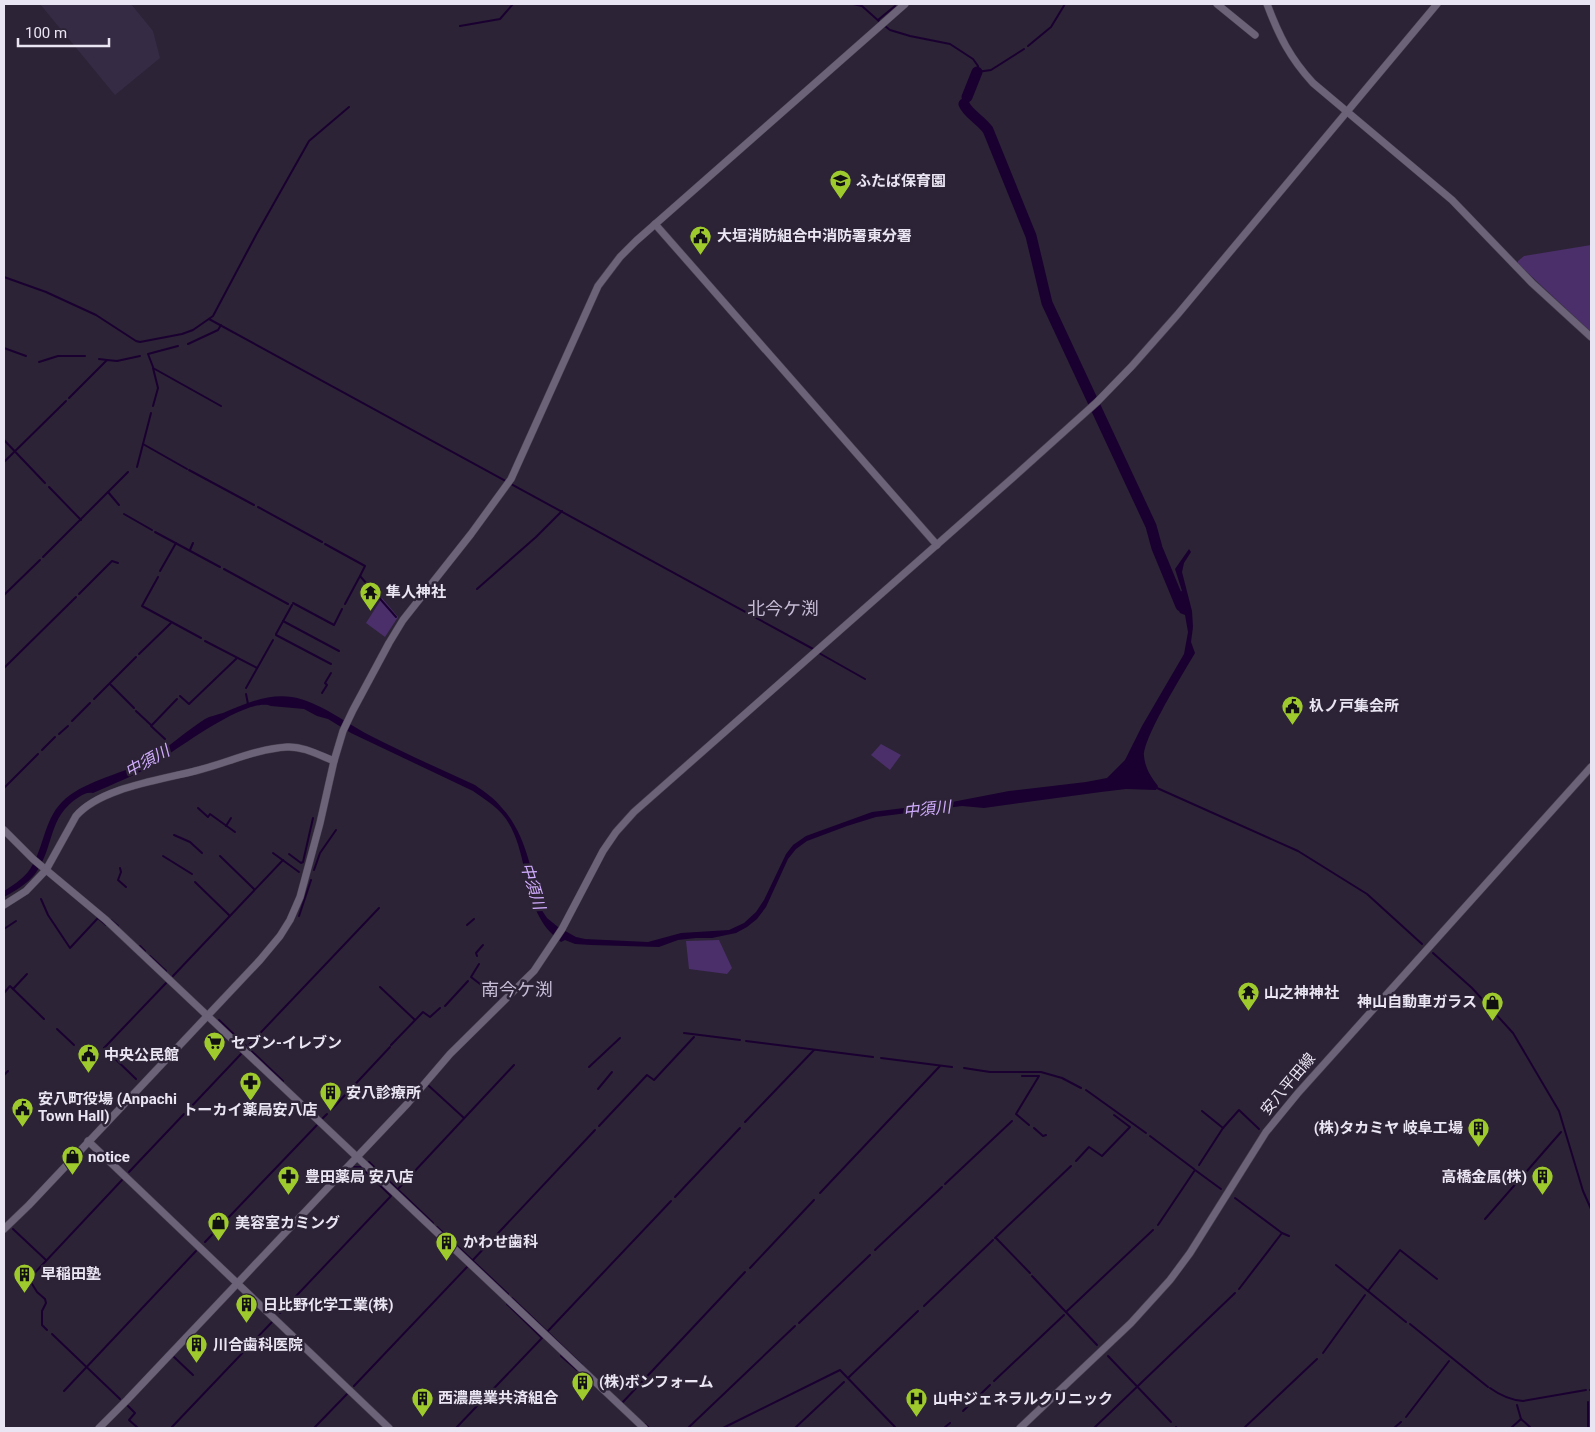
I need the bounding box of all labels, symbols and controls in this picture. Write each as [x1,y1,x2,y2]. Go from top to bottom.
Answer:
scale bar [18,15,109,47]
text: 100 m [25,24,67,42]
school or university icon: ふたば保育園 [828,169,852,200]
place label: ふたば保育園 [856,172,946,190]
public building icon: 大垣消防組合中消防署東分署 [689,224,713,255]
place label: 大垣消防組合中消防署東分署 [717,227,912,245]
temple icon: 隼人神社 [358,580,382,611]
place label: 隼人神社 [386,583,446,601]
district label: 北今ケ渕 [747,598,819,619]
public building icon: 杁ノ戸集会所 [1281,694,1305,725]
place label: 杁ノ戸集会所 [1309,697,1399,715]
water label: 中須川 [121,740,174,781]
water label: 中須川 [902,797,954,821]
water label: 中須川 [517,860,550,914]
district label: 南今ケ渕 [481,979,553,1000]
temple icon: 山之神神社 [1236,981,1260,1012]
place label: 山之神神社 [1264,984,1339,1002]
shop icon: 神山自動車ガラス [1481,990,1505,1021]
place label: 神山自動車ガラス [1356,993,1477,1011]
supermarket icon: セブン-イレブン [203,1031,227,1062]
place label: セブン-イレブン [231,1034,342,1052]
public building icon: 中央公民館 [76,1043,100,1074]
place label: 中央公民館 [104,1046,179,1064]
street label: 安八平田線 [1257,1049,1319,1119]
pharmacy icon: トーカイ薬局安八店 [238,1070,262,1101]
building icon: 安八診療所 [318,1081,342,1112]
place label: 安八診療所 [346,1084,421,1102]
place label: 安八町役場 (Anpachi Town Hall) [38,1090,177,1125]
public building icon: 安八町役場 (Anpachi Town Hall) [10,1096,34,1127]
place label: トーカイ薬局安八店 [182,1101,318,1119]
building icon: (株)タカミヤ 岐阜工場 [1467,1116,1491,1147]
place label: (株)タカミヤ 岐阜工場 [1314,1119,1463,1137]
shop icon: notice [60,1145,84,1176]
place label: notice [88,1148,130,1166]
pharmacy icon: 豊田薬局 安八店 [277,1165,301,1196]
building icon: 高橋金属(株) [1531,1165,1555,1196]
place label: 豊田薬局 安八店 [305,1168,414,1186]
place label: 高橋金属(株) [1441,1168,1527,1186]
shop icon: 美容室カミング [207,1211,231,1242]
place label: 美容室カミング [235,1214,340,1232]
building icon: かわせ歯科 [435,1230,459,1261]
place label: かわせ歯科 [463,1233,538,1251]
building icon: 早稲田塾 [13,1262,37,1293]
place label: 早稲田塾 [41,1265,101,1283]
building icon: 日比野化学工業(株) [235,1293,259,1324]
place label: 日比野化学工業(株) [263,1296,394,1314]
building icon: 川合歯科医院 [185,1333,209,1364]
place label: 川合歯科医院 [213,1336,303,1354]
building icon: (株)ボンフォーム [571,1370,595,1401]
place label: (株)ボンフォーム [599,1373,714,1391]
building icon: 西濃農業共済組合 [410,1386,434,1417]
hospital icon: 山中ジェネラルクリニック [905,1387,929,1418]
place label: 西濃農業共済組合 [438,1389,559,1407]
place label: 山中ジェネラルクリニック [933,1390,1113,1408]

